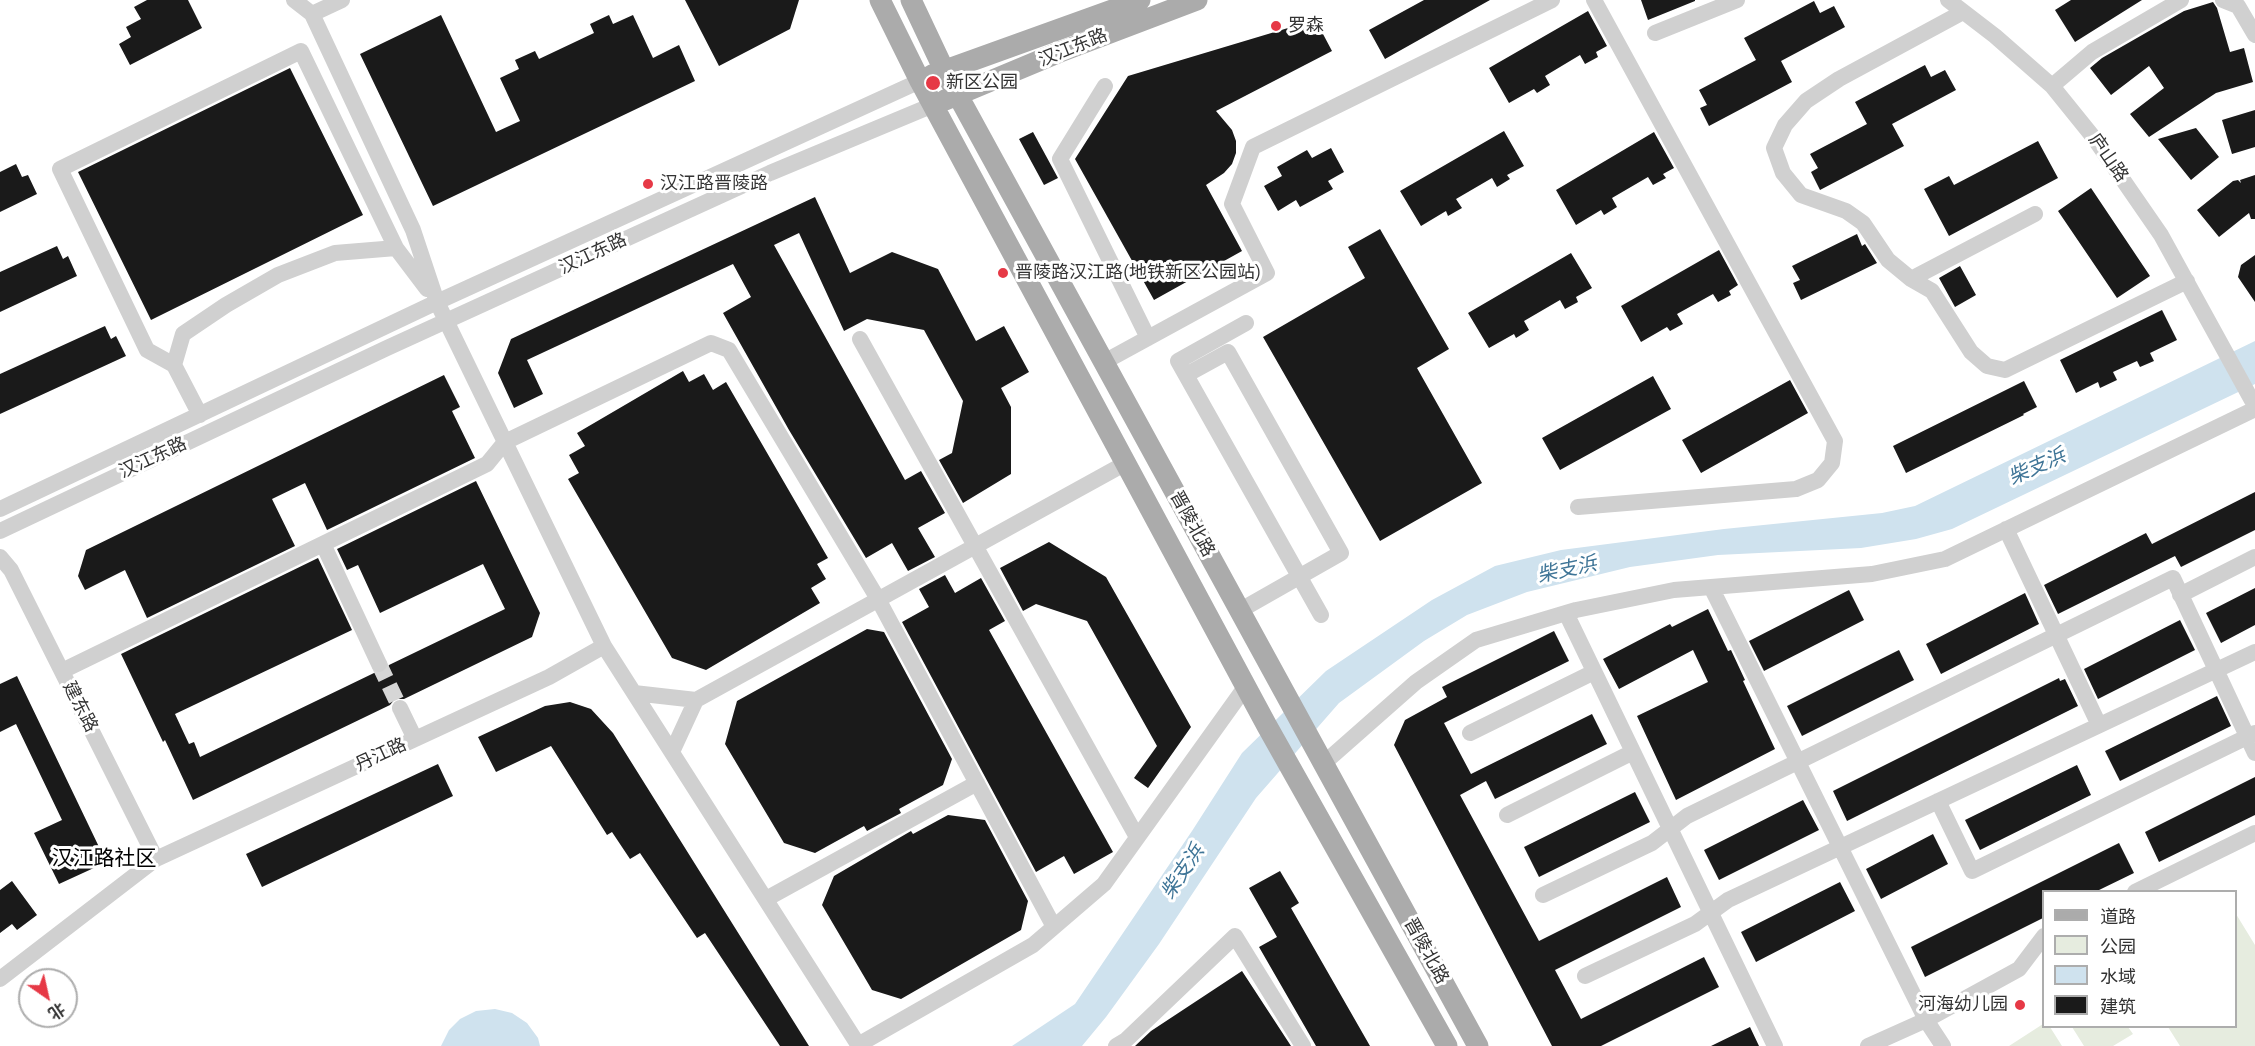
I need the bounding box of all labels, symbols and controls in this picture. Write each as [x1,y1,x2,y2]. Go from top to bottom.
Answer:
place label: 罗森 [1288,15,1324,37]
marker: 罗森 [1269,19,1283,33]
street label: 汉江东路 [1036,25,1110,71]
place label: 新区公园 [946,72,1018,94]
marker: 新区公园 [924,74,942,92]
street label: 庐山路 [2084,130,2132,186]
place label: 汉江路晋陵路 [660,173,768,195]
marker: 汉江路晋陵路 [641,177,655,191]
street label: 汉江东路 [556,229,630,279]
place label: 晋陵路汉江路(地铁新区公园站) [1015,262,1261,284]
marker: 晋陵路汉江路(地铁新区公园站) [996,266,1010,280]
street label: 汉江东路 [116,433,190,483]
water label: 柴支浜 [2005,444,2069,490]
street label: 晋陵北路 [1165,487,1219,561]
water label: 柴支浜 [1535,552,1599,588]
street label: 建东路 [58,678,102,736]
street label: 丹江路 [352,734,410,776]
water label: 柴支浜 [1156,840,1210,904]
district label: 汉江路社区 [52,846,156,872]
legend [2042,890,2237,1028]
text: 道路 [2100,905,2136,928]
street label: 晋陵北路 [1399,914,1453,988]
text: 公园 [2100,935,2136,958]
text: 水域 [2100,965,2136,988]
north arrow [18,968,78,1028]
place label: 河海幼儿园 [1918,994,2008,1016]
text: 建筑 [2100,995,2136,1018]
text: 北 [45,998,69,1024]
marker: 河海幼儿园 [2013,998,2027,1012]

